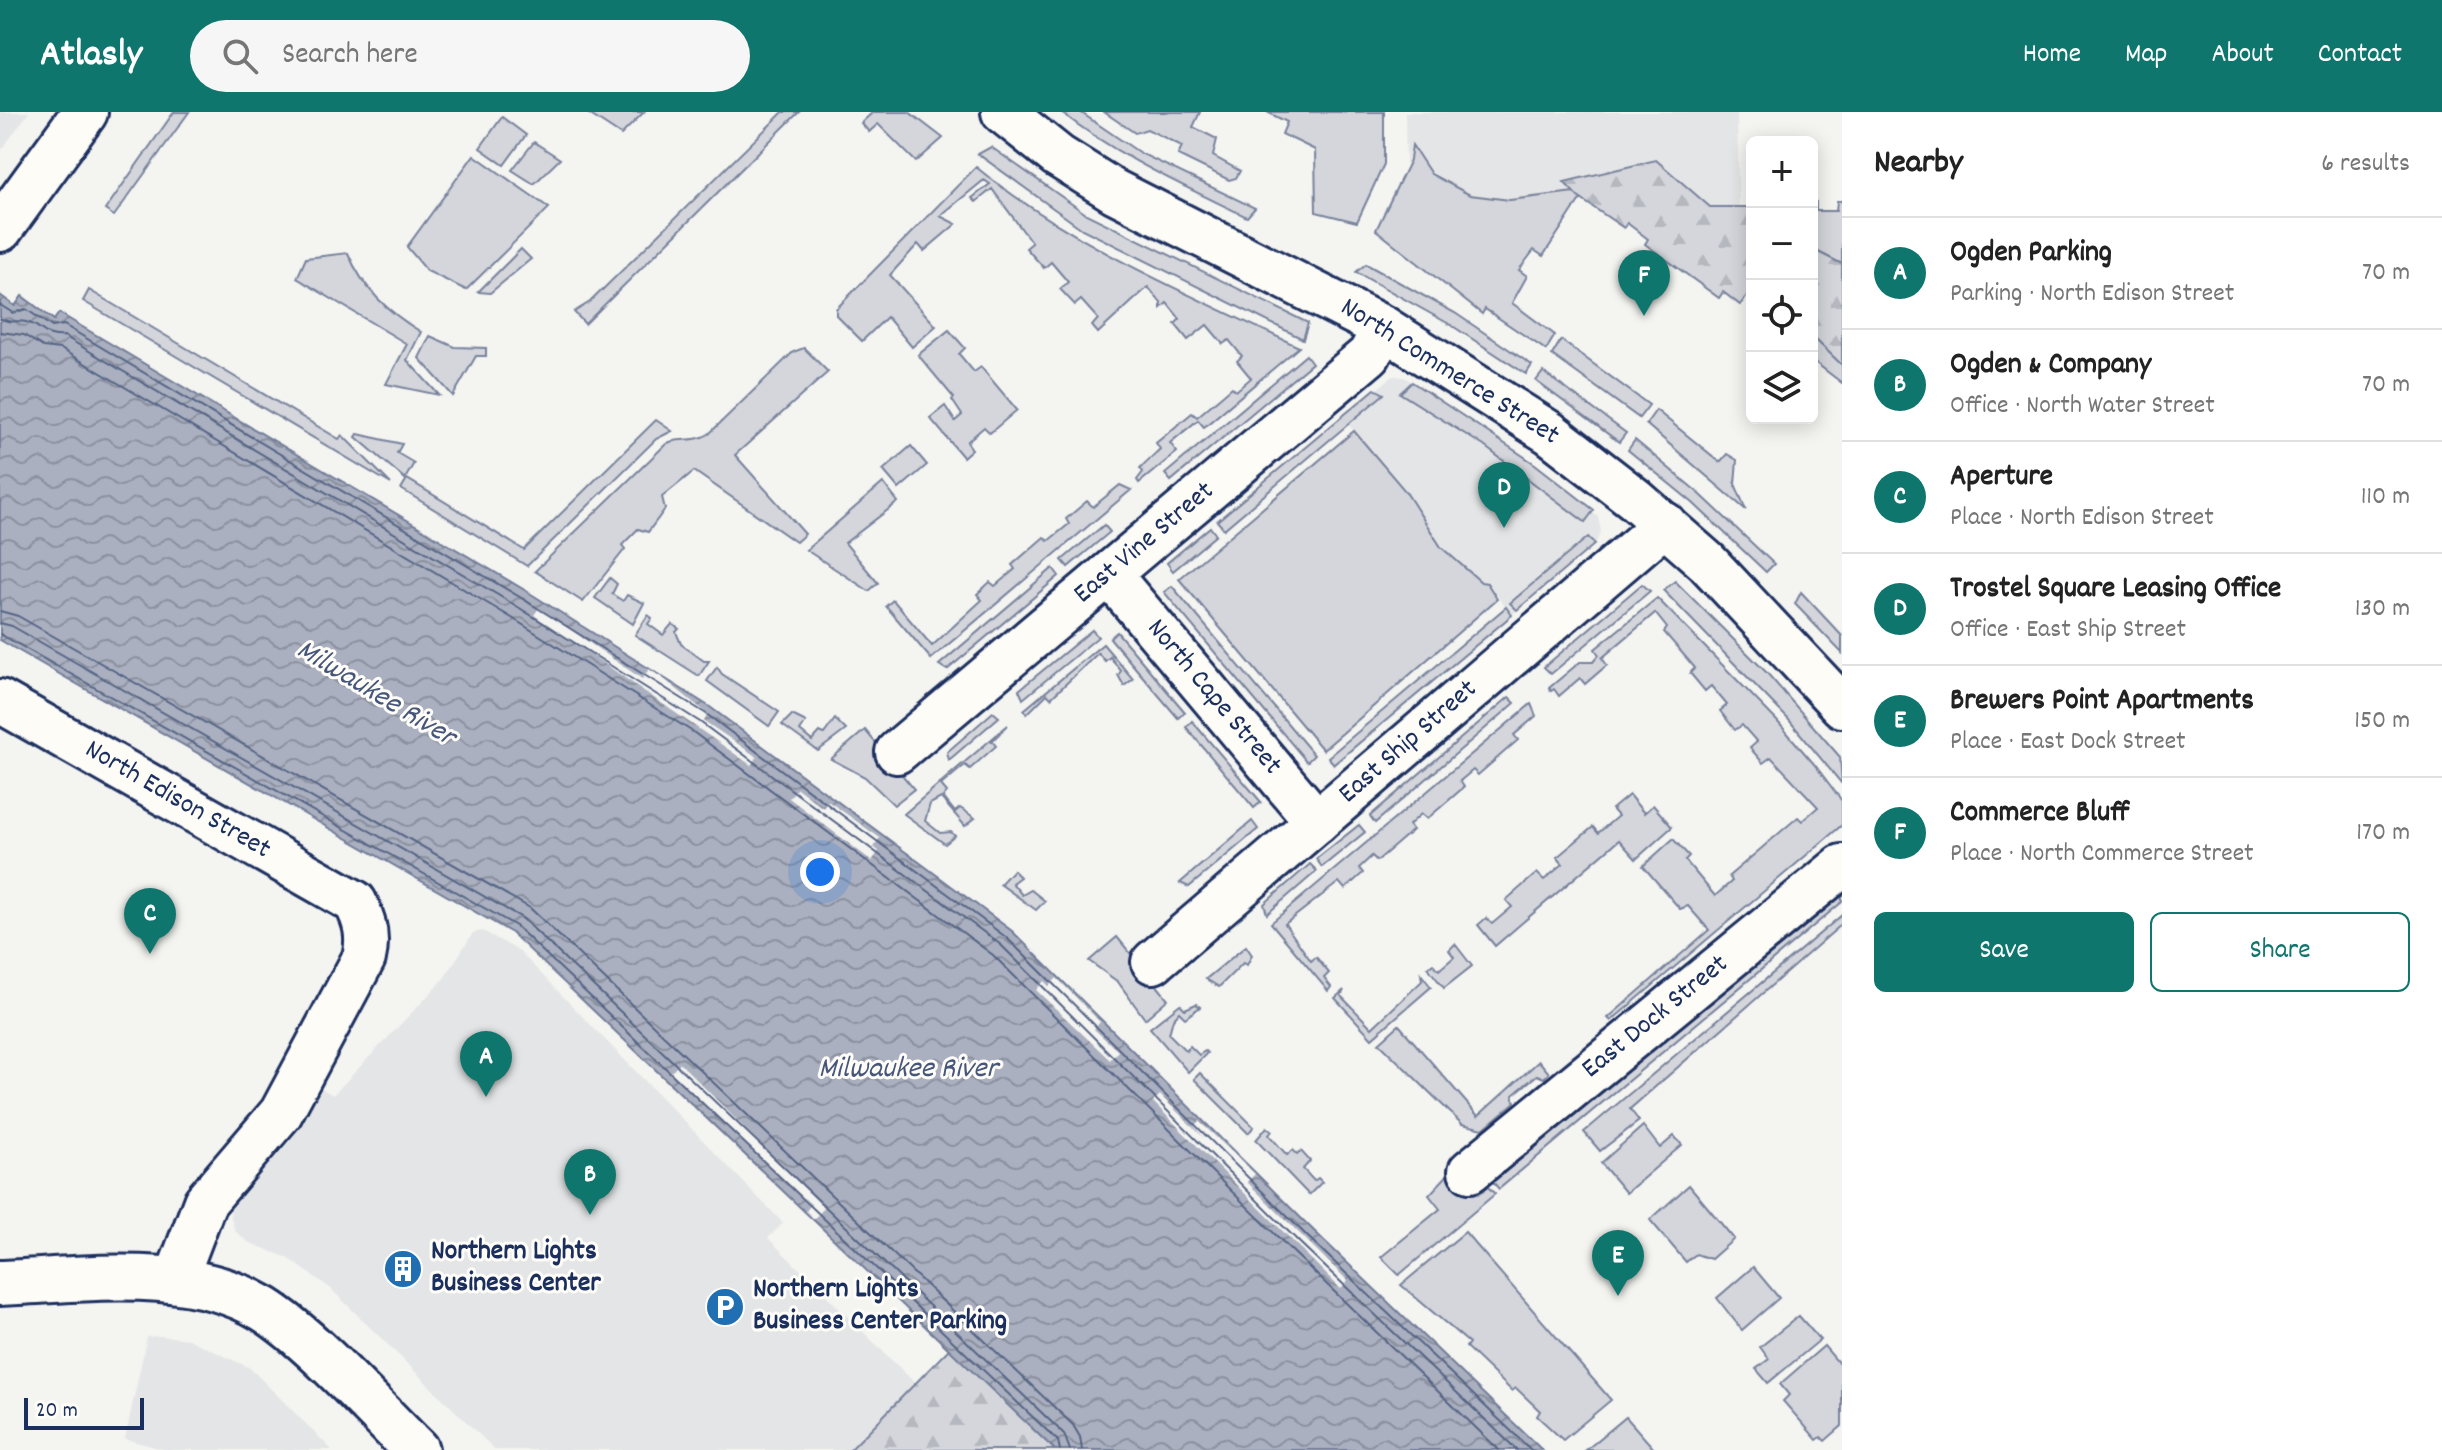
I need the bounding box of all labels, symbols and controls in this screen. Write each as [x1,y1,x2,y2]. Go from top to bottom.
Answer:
search box [190,20,750,92]
text: Atlasly [40,29,142,84]
icon: search [218,34,262,78]
text: Search here [282,35,418,78]
text: Home [2023,36,2081,76]
text: Map [2125,36,2167,76]
text: About [2211,36,2274,76]
text: Contact [2318,36,2402,76]
map controls [1746,136,1818,424]
button: + [1746,136,1818,208]
text: Nearby [1874,140,1963,189]
text: 6 results [2321,146,2410,183]
button: − [1746,208,1818,280]
text: Ogden Parking [1950,233,2112,276]
pin: F [1618,250,1670,316]
text: A [1893,255,1907,292]
text: 70 m [2362,255,2410,292]
text: Parking · North Edison Street [1950,276,2234,313]
button: locate [1746,280,1818,352]
street label: North Commerce Street [1332,289,1566,457]
text: Ogden & Company [1950,345,2151,388]
button: layers [1746,352,1818,424]
text: B [1894,367,1906,404]
text: 70 m [2362,367,2410,404]
text: Office · North Water Street [1950,388,2215,425]
text: Aperture [1950,457,2053,500]
pin: D [1478,462,1530,528]
street label: East Vine Street [1066,473,1224,615]
text: C [1894,479,1906,516]
text: 110 m [2361,479,2410,516]
text: Place · North Edison Street [1950,500,2214,537]
text: Trostel Square Leasing Office [1950,569,2281,612]
text: D [1893,591,1907,628]
text: 130 m [2355,591,2410,628]
street label: North Cape Street [1136,611,1290,785]
text: Office · East Ship Street [1950,612,2186,649]
water label: Milwaukee River [287,630,465,761]
street label: East Ship Street [1331,671,1487,815]
text: Brewers Point Apartments [1950,681,2254,724]
text: E [1894,703,1906,740]
text: 150 m [2354,703,2410,740]
text: Place · East Dock Street [1950,724,2186,761]
street label: North Edison Street [77,731,277,871]
text: Commerce Bluff [1950,793,2130,836]
text: F [1894,815,1906,852]
text: 170 m [2356,815,2410,852]
text: Place · North Commerce Street [1950,836,2254,873]
your location [800,852,840,892]
pin: C [124,888,176,954]
button: Save [1874,912,2134,992]
button: Share [2150,912,2410,992]
street label: East Dock Street [1574,946,1738,1090]
pin: A [460,1031,512,1097]
water label: Milwaukee River [818,1049,1000,1092]
pin: B [564,1149,616,1215]
pin: E [1592,1230,1644,1296]
place label: Northern Lights Business Center [431,1233,601,1305]
building icon: Northern Lights Business Center [382,1248,424,1290]
place label: Northern Lights Business Center Parking [753,1271,1007,1343]
parking icon: Northern Lights Business Center Parking [704,1286,746,1328]
scale bar [24,1394,144,1430]
text: 20 m [36,1396,78,1427]

